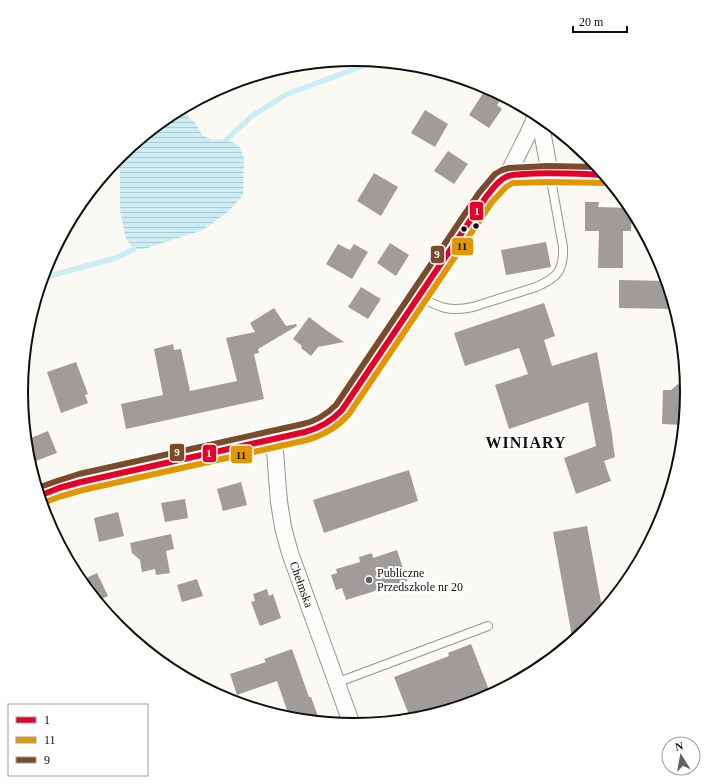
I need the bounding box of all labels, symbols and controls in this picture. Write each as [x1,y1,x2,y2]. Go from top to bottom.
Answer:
scale bar [573,8,627,34]
text: 20 m [579,15,604,29]
line badge: 1 [469,201,484,221]
text: 1 [474,205,480,217]
unlabelled marker [471,221,481,231]
unlabelled marker [459,224,469,234]
line badge: 11 [451,237,474,256]
text: 11 [457,240,467,252]
line badge: 9 [430,245,445,264]
text: 9 [434,248,440,260]
district label: WINIARY [485,434,567,451]
line badge: 9 [169,443,185,462]
line badge: 1 [202,444,217,463]
line badge: 11 [230,445,253,464]
text: 9 [174,446,180,458]
text: 1 [206,447,212,459]
text: 11 [236,449,246,461]
street label: Chełmska [287,560,316,610]
place label: Publiczne Przedszkole nr 20 [377,566,463,594]
marker: Publiczne Przedszkole nr 20 [364,575,374,585]
legend [8,704,148,776]
text: 1 [44,713,50,727]
text: 11 [44,733,56,747]
north arrow [661,736,701,776]
text: N [674,740,684,753]
text: 9 [44,753,50,767]

